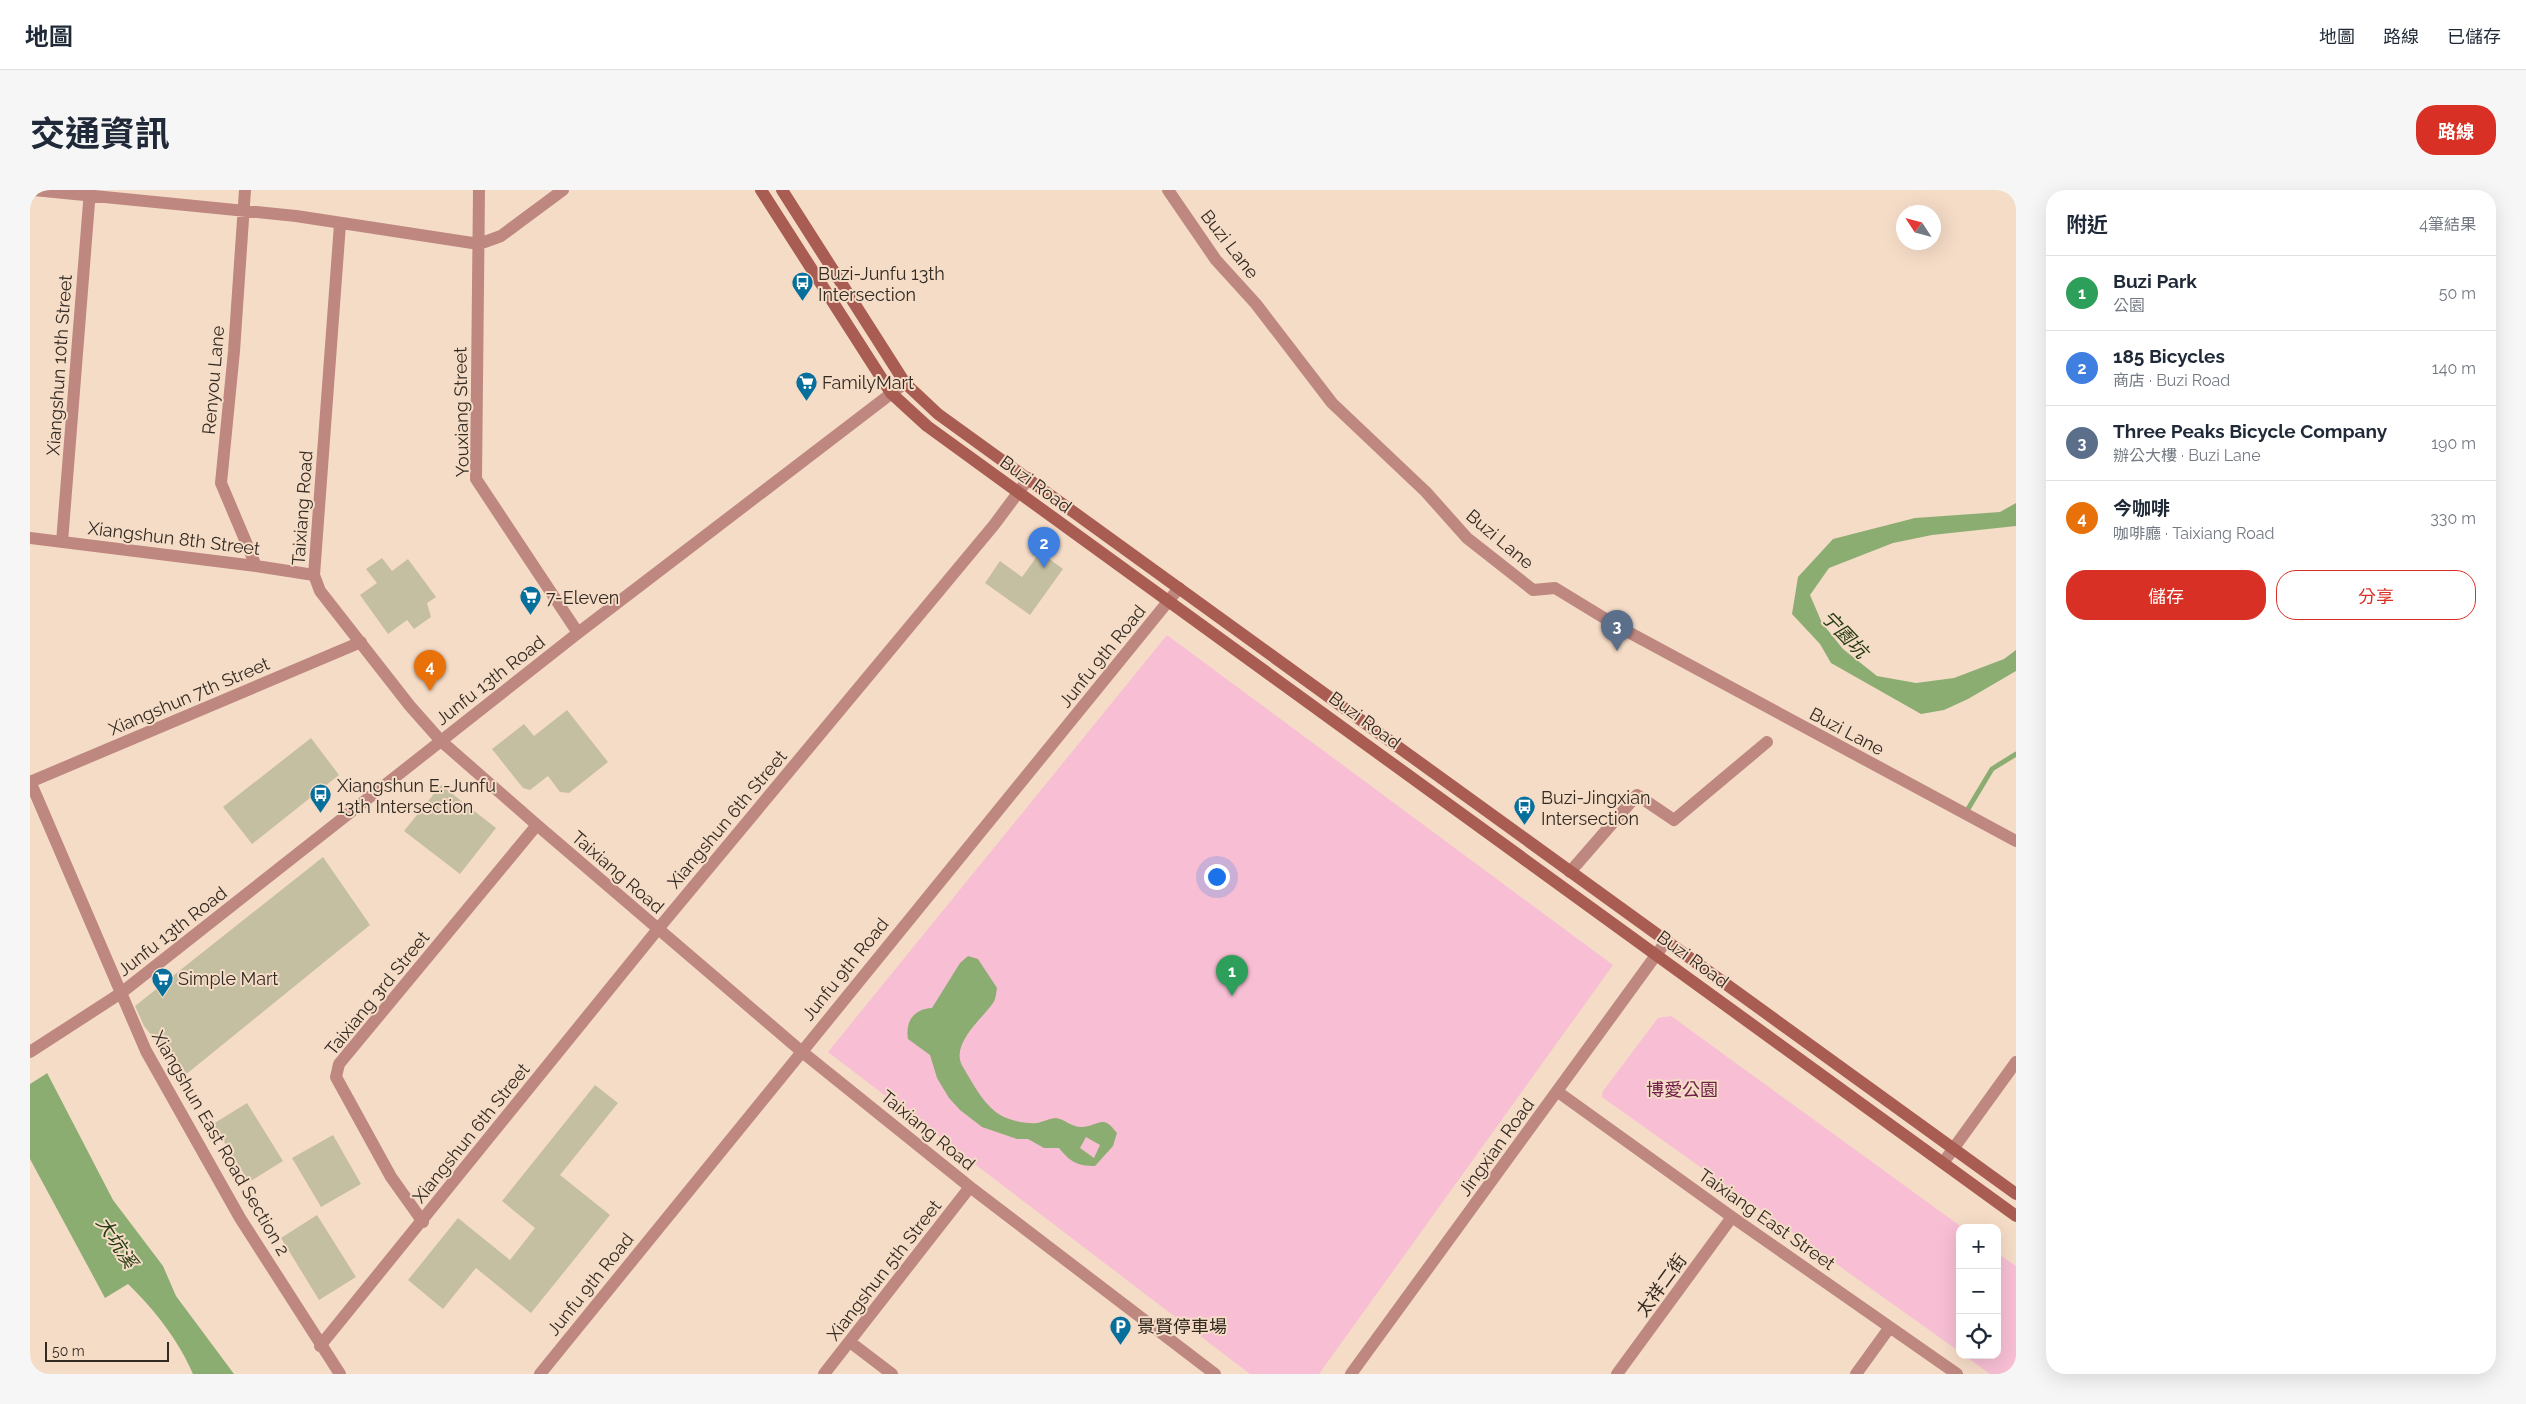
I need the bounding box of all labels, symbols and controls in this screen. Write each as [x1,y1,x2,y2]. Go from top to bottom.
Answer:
text: 地圖 [25,22,73,51]
text: 地圖 [2319,26,2355,47]
text: 路線 [2383,26,2419,47]
text: 已儲存 [2447,26,2501,47]
button: 路線 [2416,105,2496,155]
text: 交通資訊 [30,113,170,154]
street label: Buzi Lane [1197,205,1264,283]
north arrow [1896,205,1941,250]
text: 附近 [2066,212,2108,237]
text: 4筆結果 [2419,215,2476,234]
place label: Buzi-Junfu 13th Intersection [818,263,945,305]
text: Buzi Park [2113,270,2197,292]
bus stop icon: Buzi-Junfu 13th Intersection [790,271,814,302]
street label: Xiangshun 10th Street [42,274,76,456]
text: 1 [2078,284,2086,303]
text: 50 m [2439,284,2476,303]
text: 公園 [2113,296,2145,315]
street label: Renyou Lane [198,324,228,435]
text: 185 Bicycles [2113,345,2225,367]
street label: Youxiang Street [449,347,473,477]
text: 2 [2077,359,2087,378]
text: 140 m [2432,359,2476,378]
supermarket icon: FamilyMart [794,370,818,401]
text: 商店 · Buzi Road [2113,371,2230,390]
place label: FamilyMart [822,372,914,393]
text: Three Peaks Bicycle Company [2113,420,2387,442]
text: 3 [2078,434,2086,453]
text: 190 m [2431,434,2476,453]
text: 辦公大樓 · Buzi Lane [2113,446,2261,465]
street label: Taixiang Road [288,450,316,566]
street label: Buzi Road [996,451,1076,517]
text: 今咖啡 [2113,497,2170,519]
street label: Buzi Lane [1462,505,1538,573]
text: 4 [2077,509,2087,528]
text: 330 m [2430,509,2476,528]
street label: Xiangshun 8th Street [87,517,261,559]
text: 咖啡廳 · Taixiang Road [2113,524,2274,543]
pin: 2 [1028,527,1060,568]
button: 儲存 [2066,570,2266,620]
button: 分享 [2276,570,2476,620]
supermarket icon: 7-Eleven [518,585,542,616]
place label: 7-Eleven [546,587,619,608]
street label: Junfu 9th Road [1054,601,1150,711]
water label: 宁園坑 [1817,606,1875,664]
pin: 3 [1601,610,1633,651]
street label: Junfu 13th Road [431,631,549,729]
pin: 4 [414,650,446,691]
street label: Xiangshun 7th Street [106,653,272,739]
street label: Buzi Road [1325,687,1405,753]
street label: Buzi Lane [1806,703,1888,760]
street label: Xiangshun 6th Street [663,746,791,892]
place label: Xiangshun E.-Junfu 13th Intersection [337,775,496,817]
bus stop icon: Xiangshun E.-Junfu 13th Intersection [309,783,333,814]
place label: Buzi-Jingxian Intersection [1541,787,1651,829]
bus stop icon: Buzi-Jingxian Intersection [1513,795,1537,826]
street label: Taixiang Road [568,826,668,918]
your location [1204,864,1230,890]
street label: Junfu 13th Road [113,882,231,980]
street label: Junfu 9th Road [797,914,893,1024]
street label: Buzi Road [1653,926,1733,992]
street label: Taixiang 3rd Street [321,927,433,1059]
pin: 1 [1216,955,1248,996]
supermarket icon: Simple Mart [150,966,174,997]
place label: Simple Mart [178,968,278,989]
street label: Xiangshun East Road Section 2 [148,1027,294,1259]
street label: Xiangshun 6th Street [408,1059,534,1207]
park label: 博愛公園 [1646,1079,1718,1100]
street label: Taixiang Road [877,1086,979,1174]
street label: Jingxian Road [1454,1094,1538,1200]
street label: Taixiang East Street [1695,1164,1839,1274]
street label: Xiangshun 5th Street [823,1196,945,1344]
water label: 大坑溪 [92,1212,143,1274]
map controls [1956,1224,2001,1359]
button: + [1956,1224,2001,1269]
street label: Junfu 9th Road [542,1229,638,1339]
street label: 太祥二街 [1631,1250,1691,1320]
button: − [1956,1269,2001,1314]
parking icon: 景賢停車場 [1109,1314,1133,1345]
button: locate [1956,1314,2001,1359]
place label: 景賢停車場 [1137,1316,1227,1337]
scale bar [45,1339,169,1362]
text: 50 m [52,1343,85,1359]

